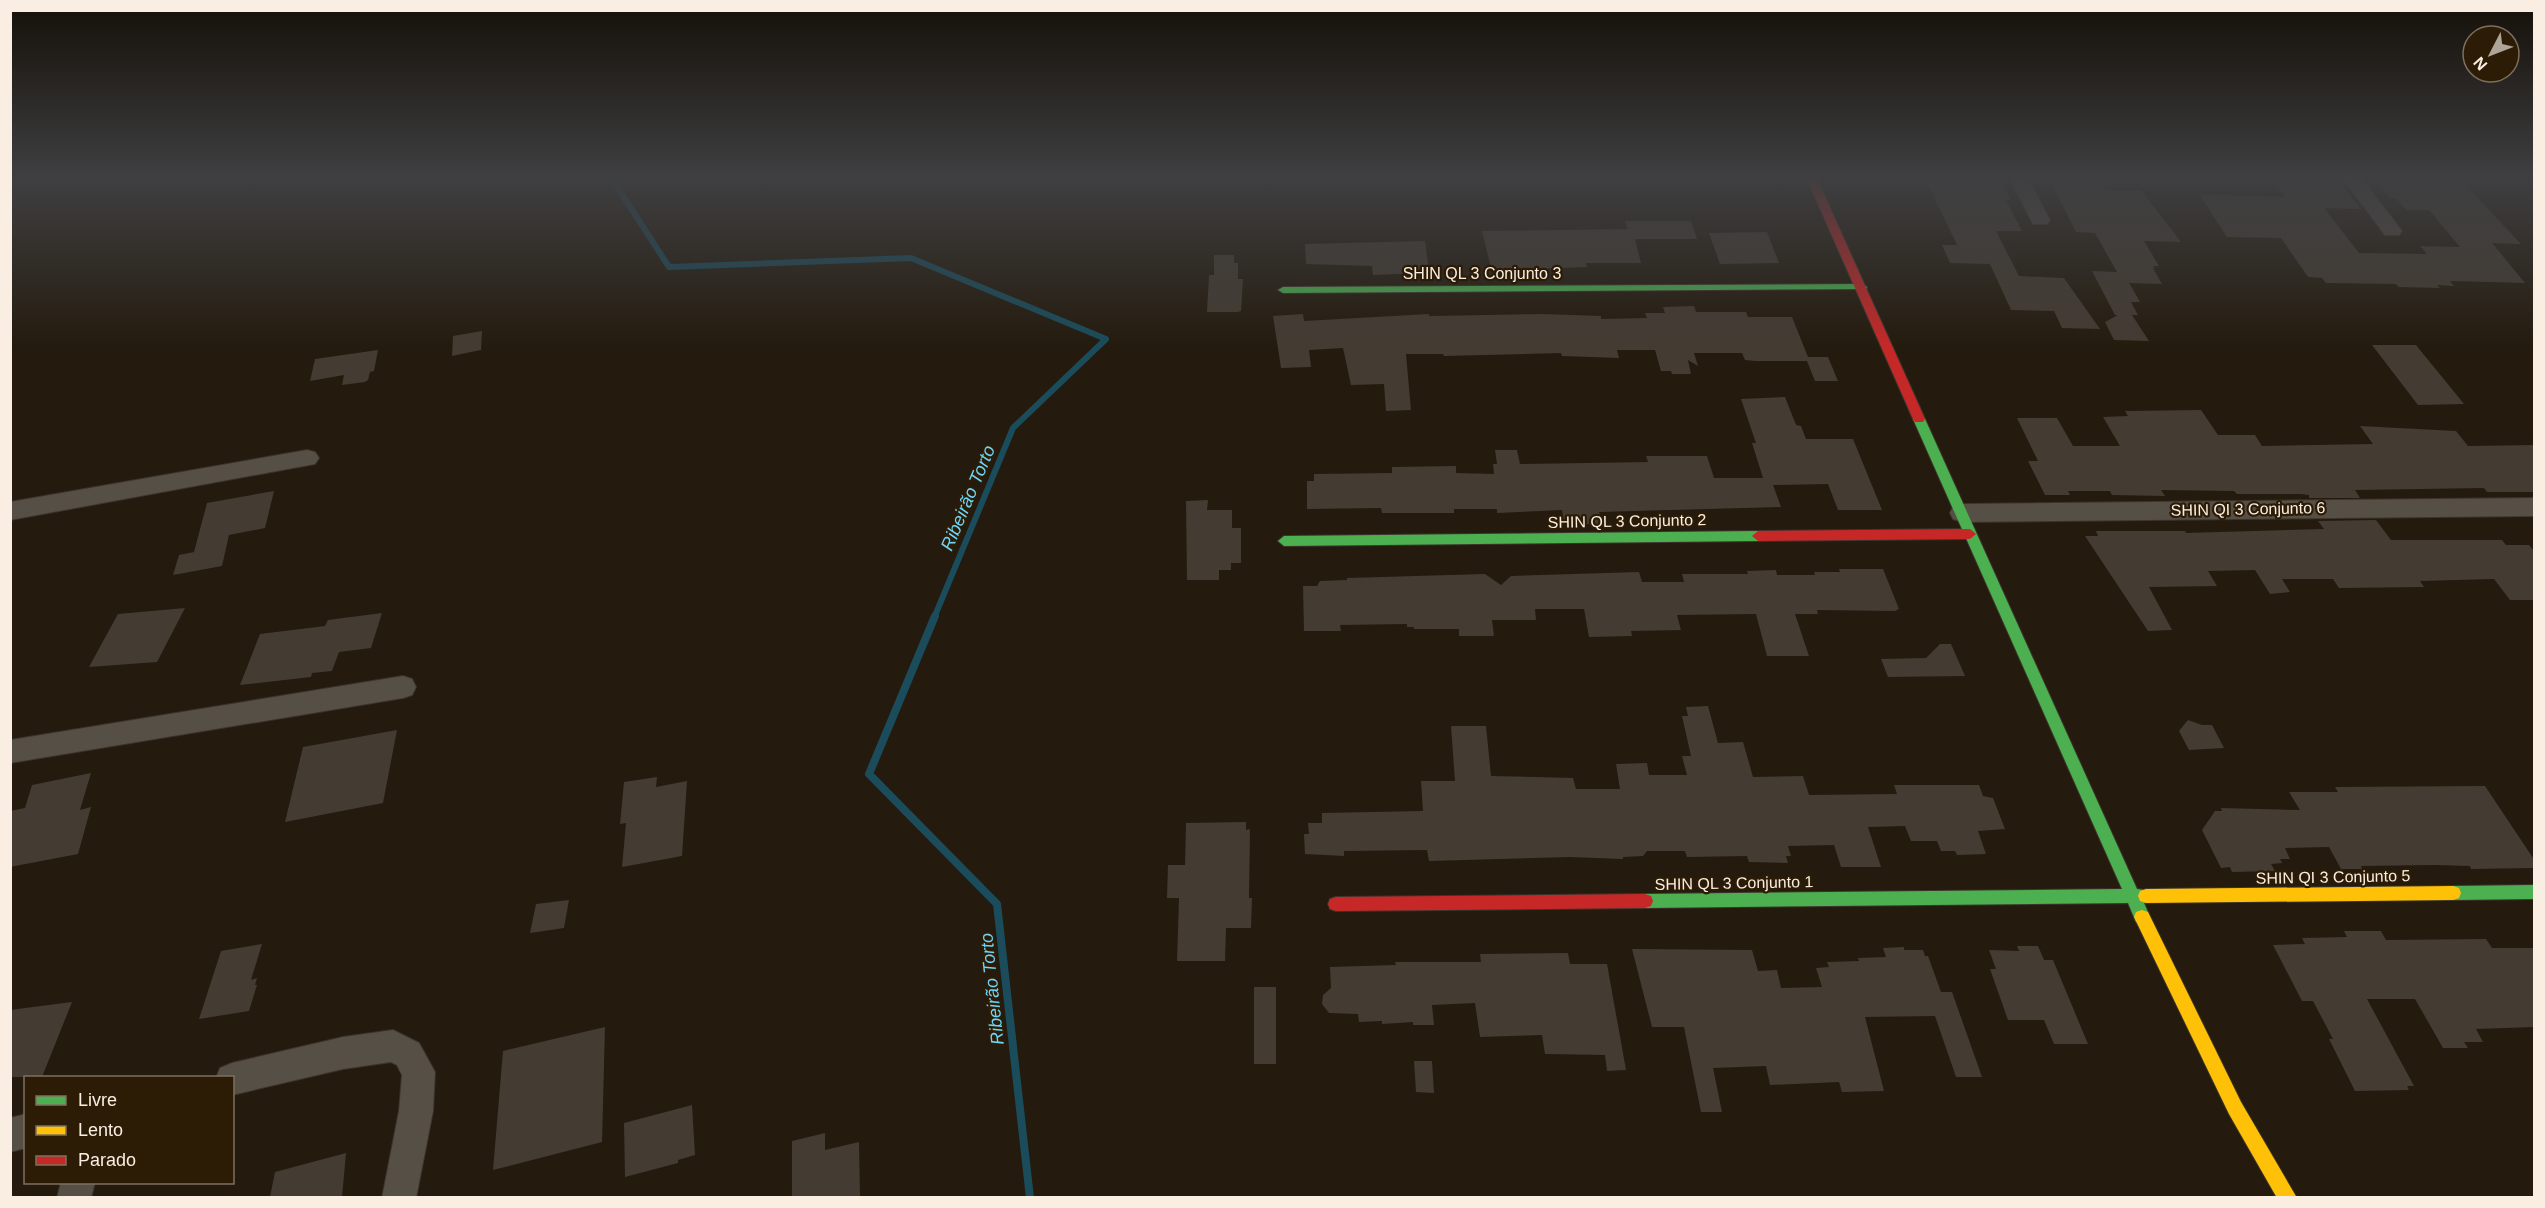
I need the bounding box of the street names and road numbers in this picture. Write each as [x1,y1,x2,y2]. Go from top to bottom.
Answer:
street label: SHIN QL 3 Conjunto 3 [1403,265,1561,282]
street label: SHIN QI 3 Conjunto 6 [2170,499,2326,519]
street label: SHIN QL 3 Conjunto 2 [1548,511,1707,531]
street label: SHIN QI 3 Conjunto 5 [2255,867,2411,887]
street label: SHIN QL 3 Conjunto 1 [1655,873,1814,893]

